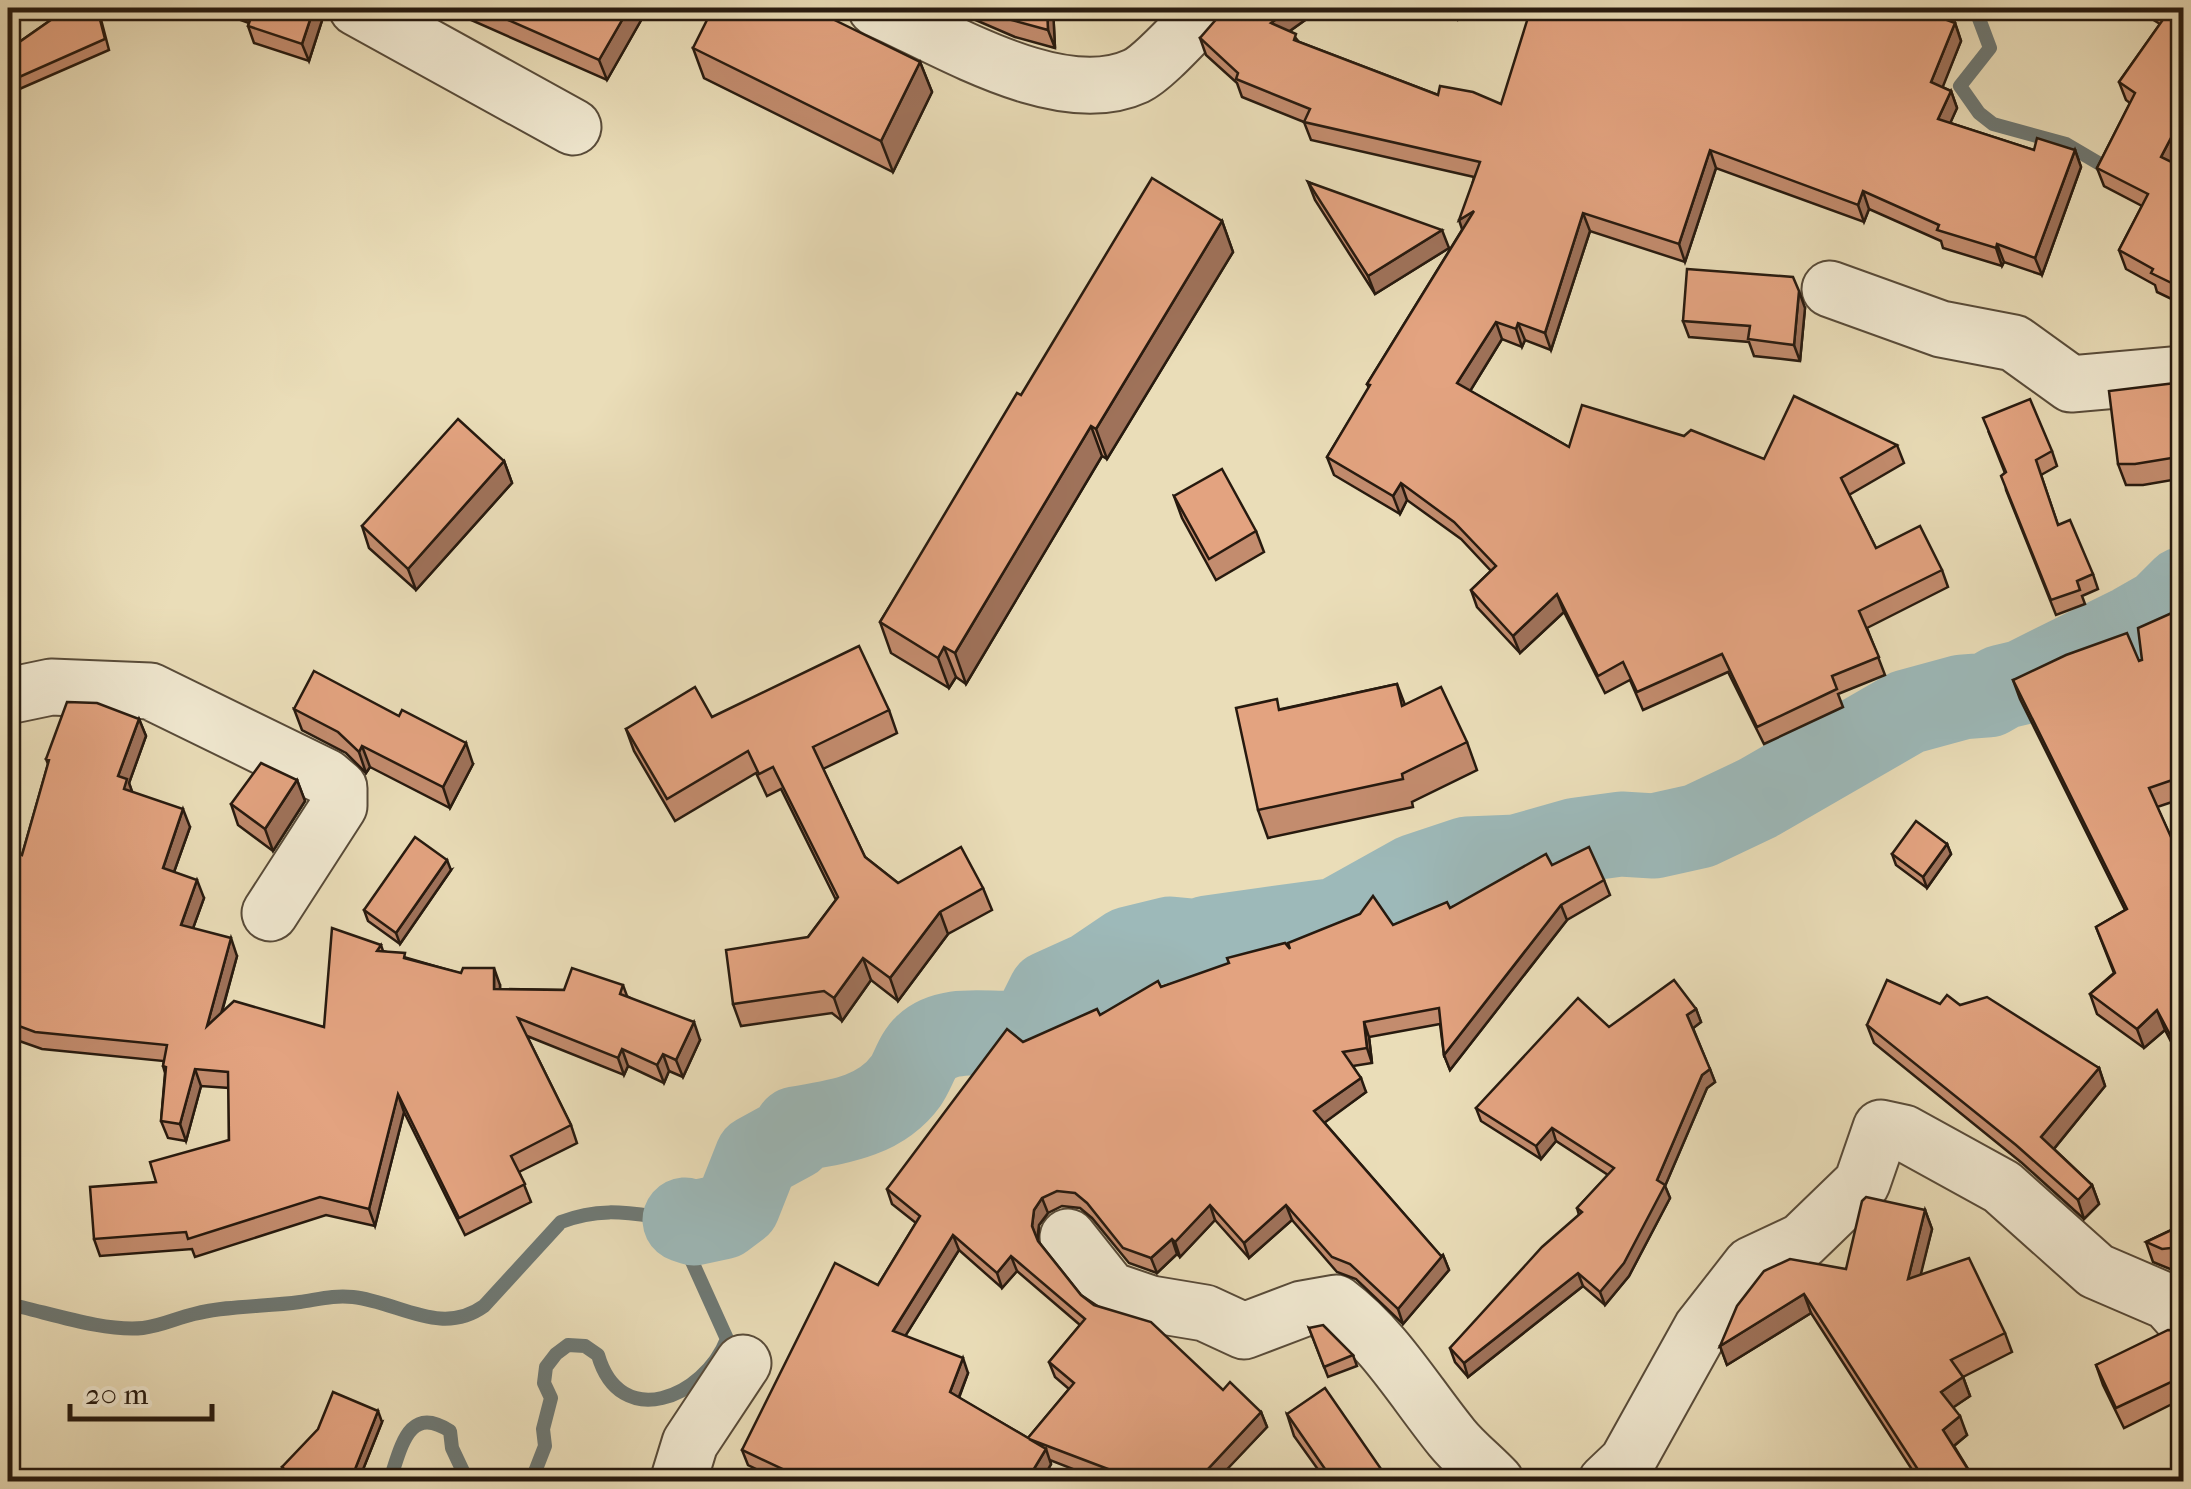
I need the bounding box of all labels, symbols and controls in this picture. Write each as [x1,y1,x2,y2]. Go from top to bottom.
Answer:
scale bar [70,1359,212,1421]
text: 20 m [85,1377,148,1412]

